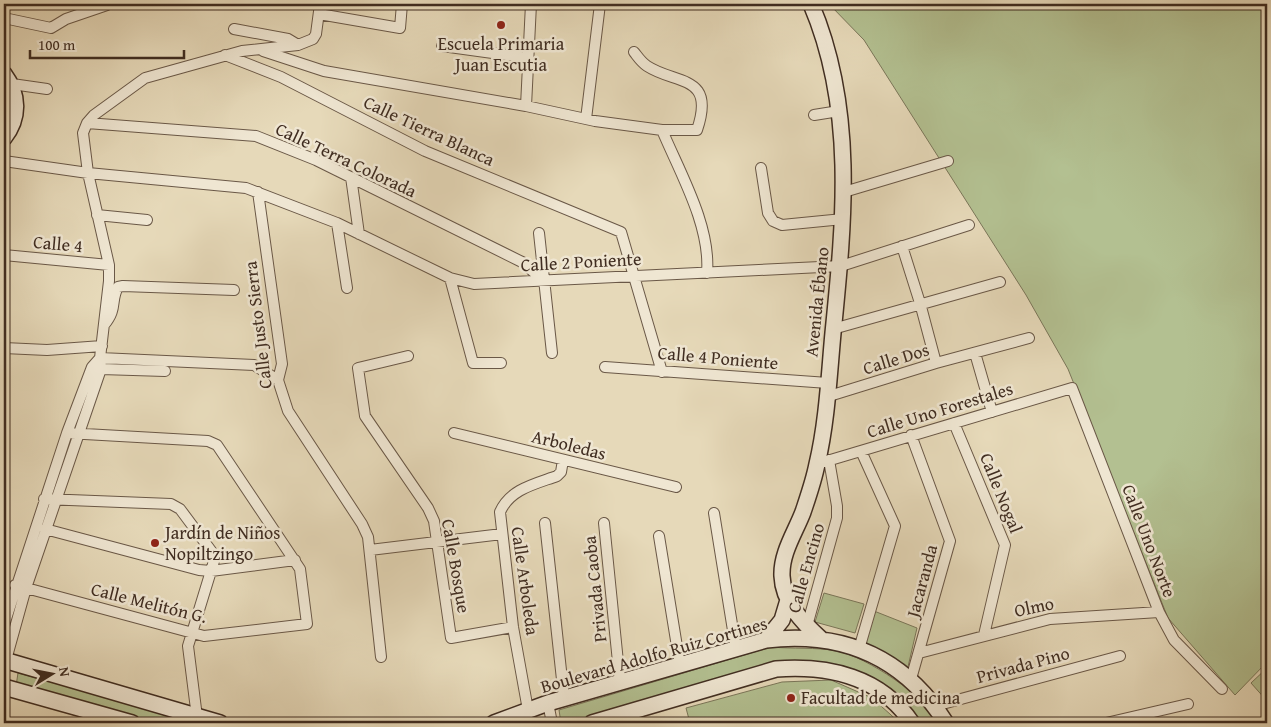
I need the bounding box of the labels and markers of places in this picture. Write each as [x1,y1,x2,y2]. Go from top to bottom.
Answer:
marker: Escuela Primaria Juan Escutia [495,19,507,31]
place label: Escuela Primaria Juan Escutia [438,30,565,78]
place label: Jardín de Niños Nopiltzingo [163,519,280,567]
marker: Jardín de Niños Nopiltzingo [149,537,161,549]
place label: Facultad de medicina [801,684,961,711]
marker: Facultad de medicina [785,692,797,704]

